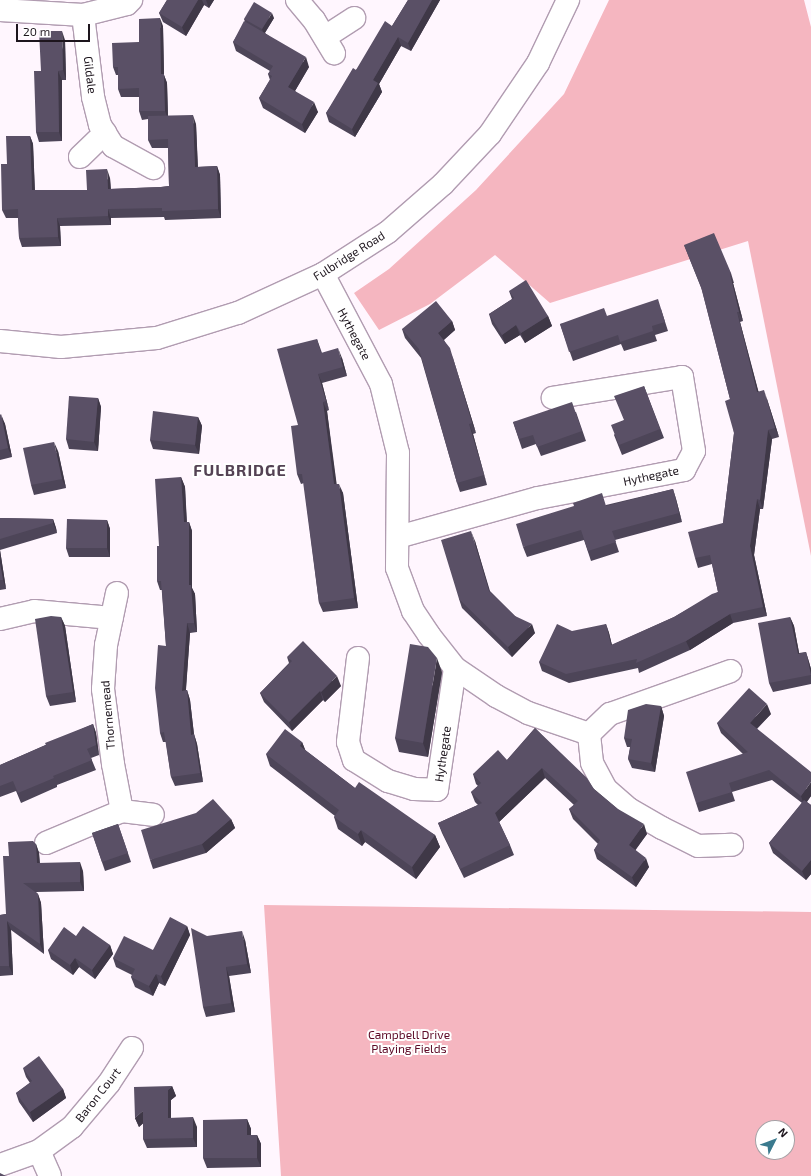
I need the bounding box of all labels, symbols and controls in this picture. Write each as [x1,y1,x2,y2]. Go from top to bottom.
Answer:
scale bar [18,16,92,42]
text: 20 m [23,24,50,38]
street label: Gildale [81,55,99,95]
street label: Fulbridge Road [311,228,387,284]
street label: Hythegate [334,306,374,362]
district label: FULBRIDGE [193,460,287,480]
street label: Hythegate [622,463,680,489]
street label: Thornemead [98,680,118,750]
street label: Hythegate [432,725,454,783]
park label: Campbell Drive Playing Fields [368,1028,450,1056]
street label: Baron Court [72,1065,124,1125]
north arrow [755,1120,795,1160]
text: N [776,1125,791,1140]

